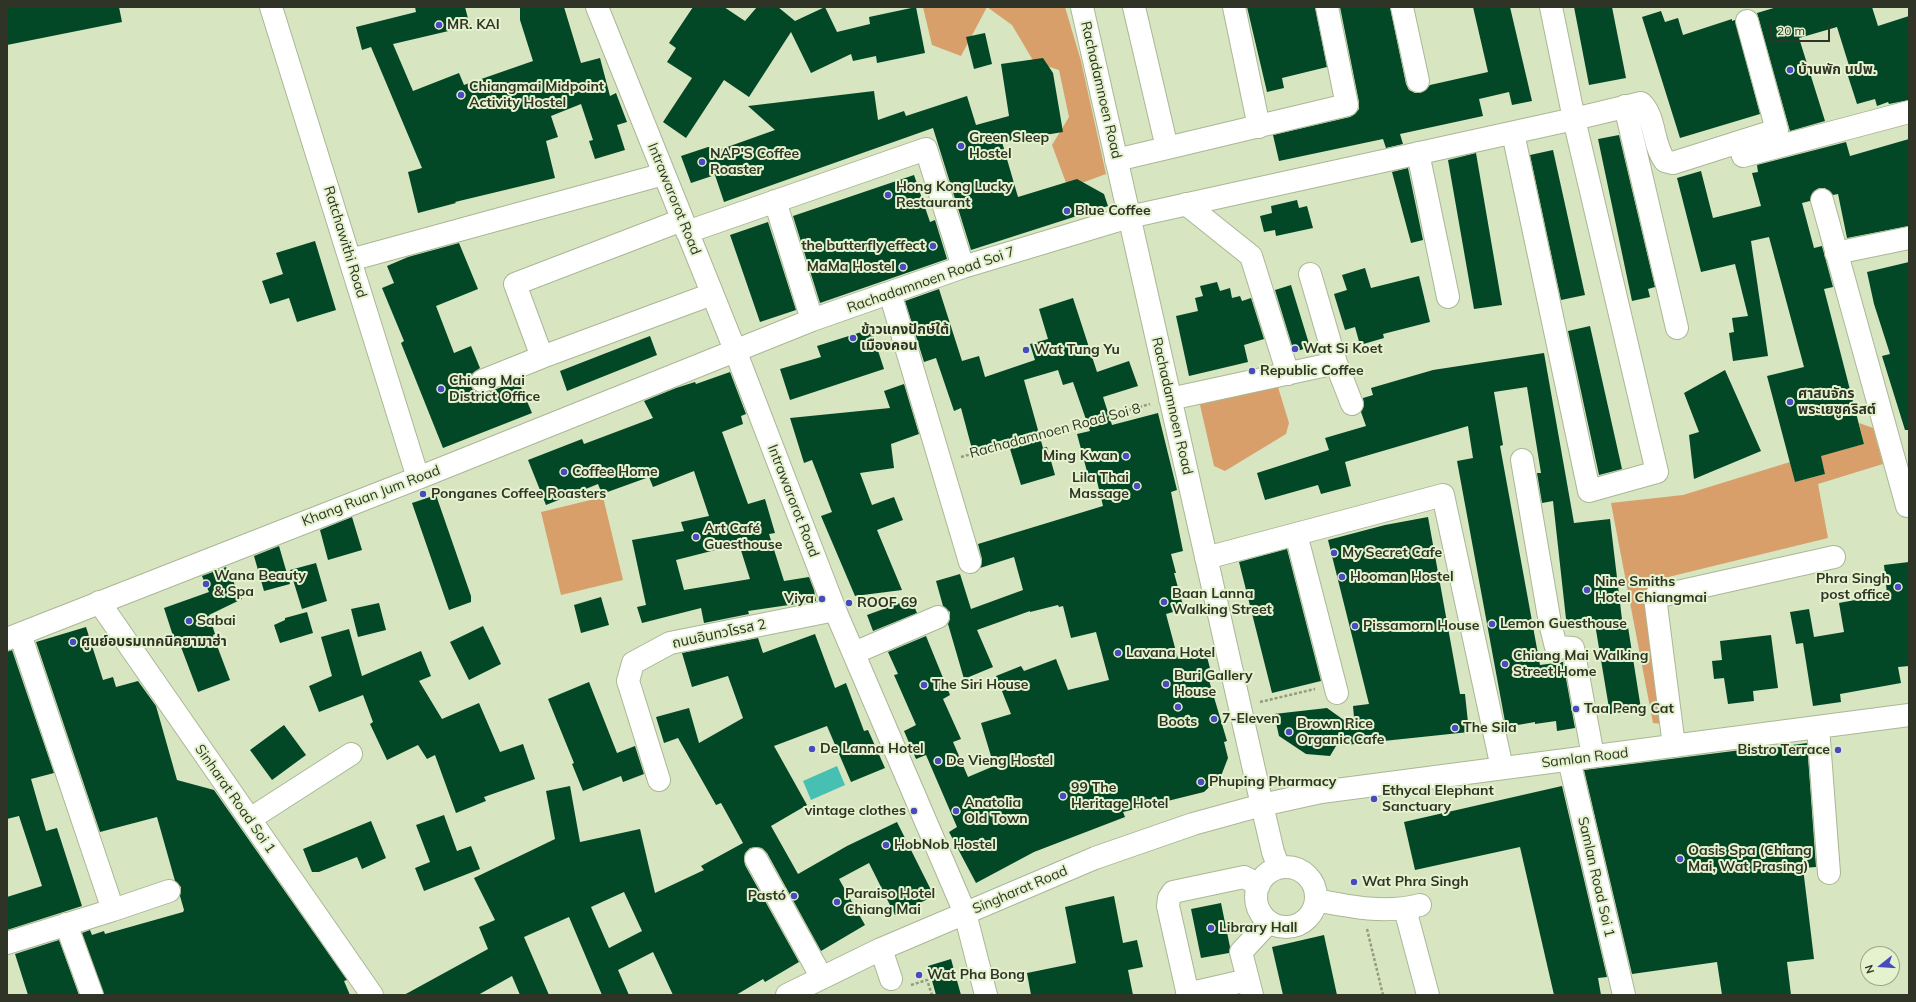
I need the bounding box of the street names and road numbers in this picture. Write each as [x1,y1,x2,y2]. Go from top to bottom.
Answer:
street label: Rachadamnoen Road [1077,20,1125,160]
street label: Intrawarorot Road [644,141,704,257]
street label: Ratchawithi Road [320,184,370,300]
street label: Rachadamnoen Road Soi 7 [845,243,1017,317]
street label: Rachadamnoen Road [1148,336,1196,476]
street label: Rachadamnoen Road Soi 8 [968,400,1142,462]
street label: Intrawarorot Road [764,442,822,560]
street label: Khang Ruan Jum Road [299,462,443,530]
street label: ถนนอินทวโรรส 2 [671,616,767,652]
street label: Sinharat Road Soi 1 [191,741,279,857]
street label: Samlan Road [1541,744,1629,772]
street label: Samlan Road Soi 1 [1574,815,1618,939]
street label: Singharat Road [970,862,1070,918]

